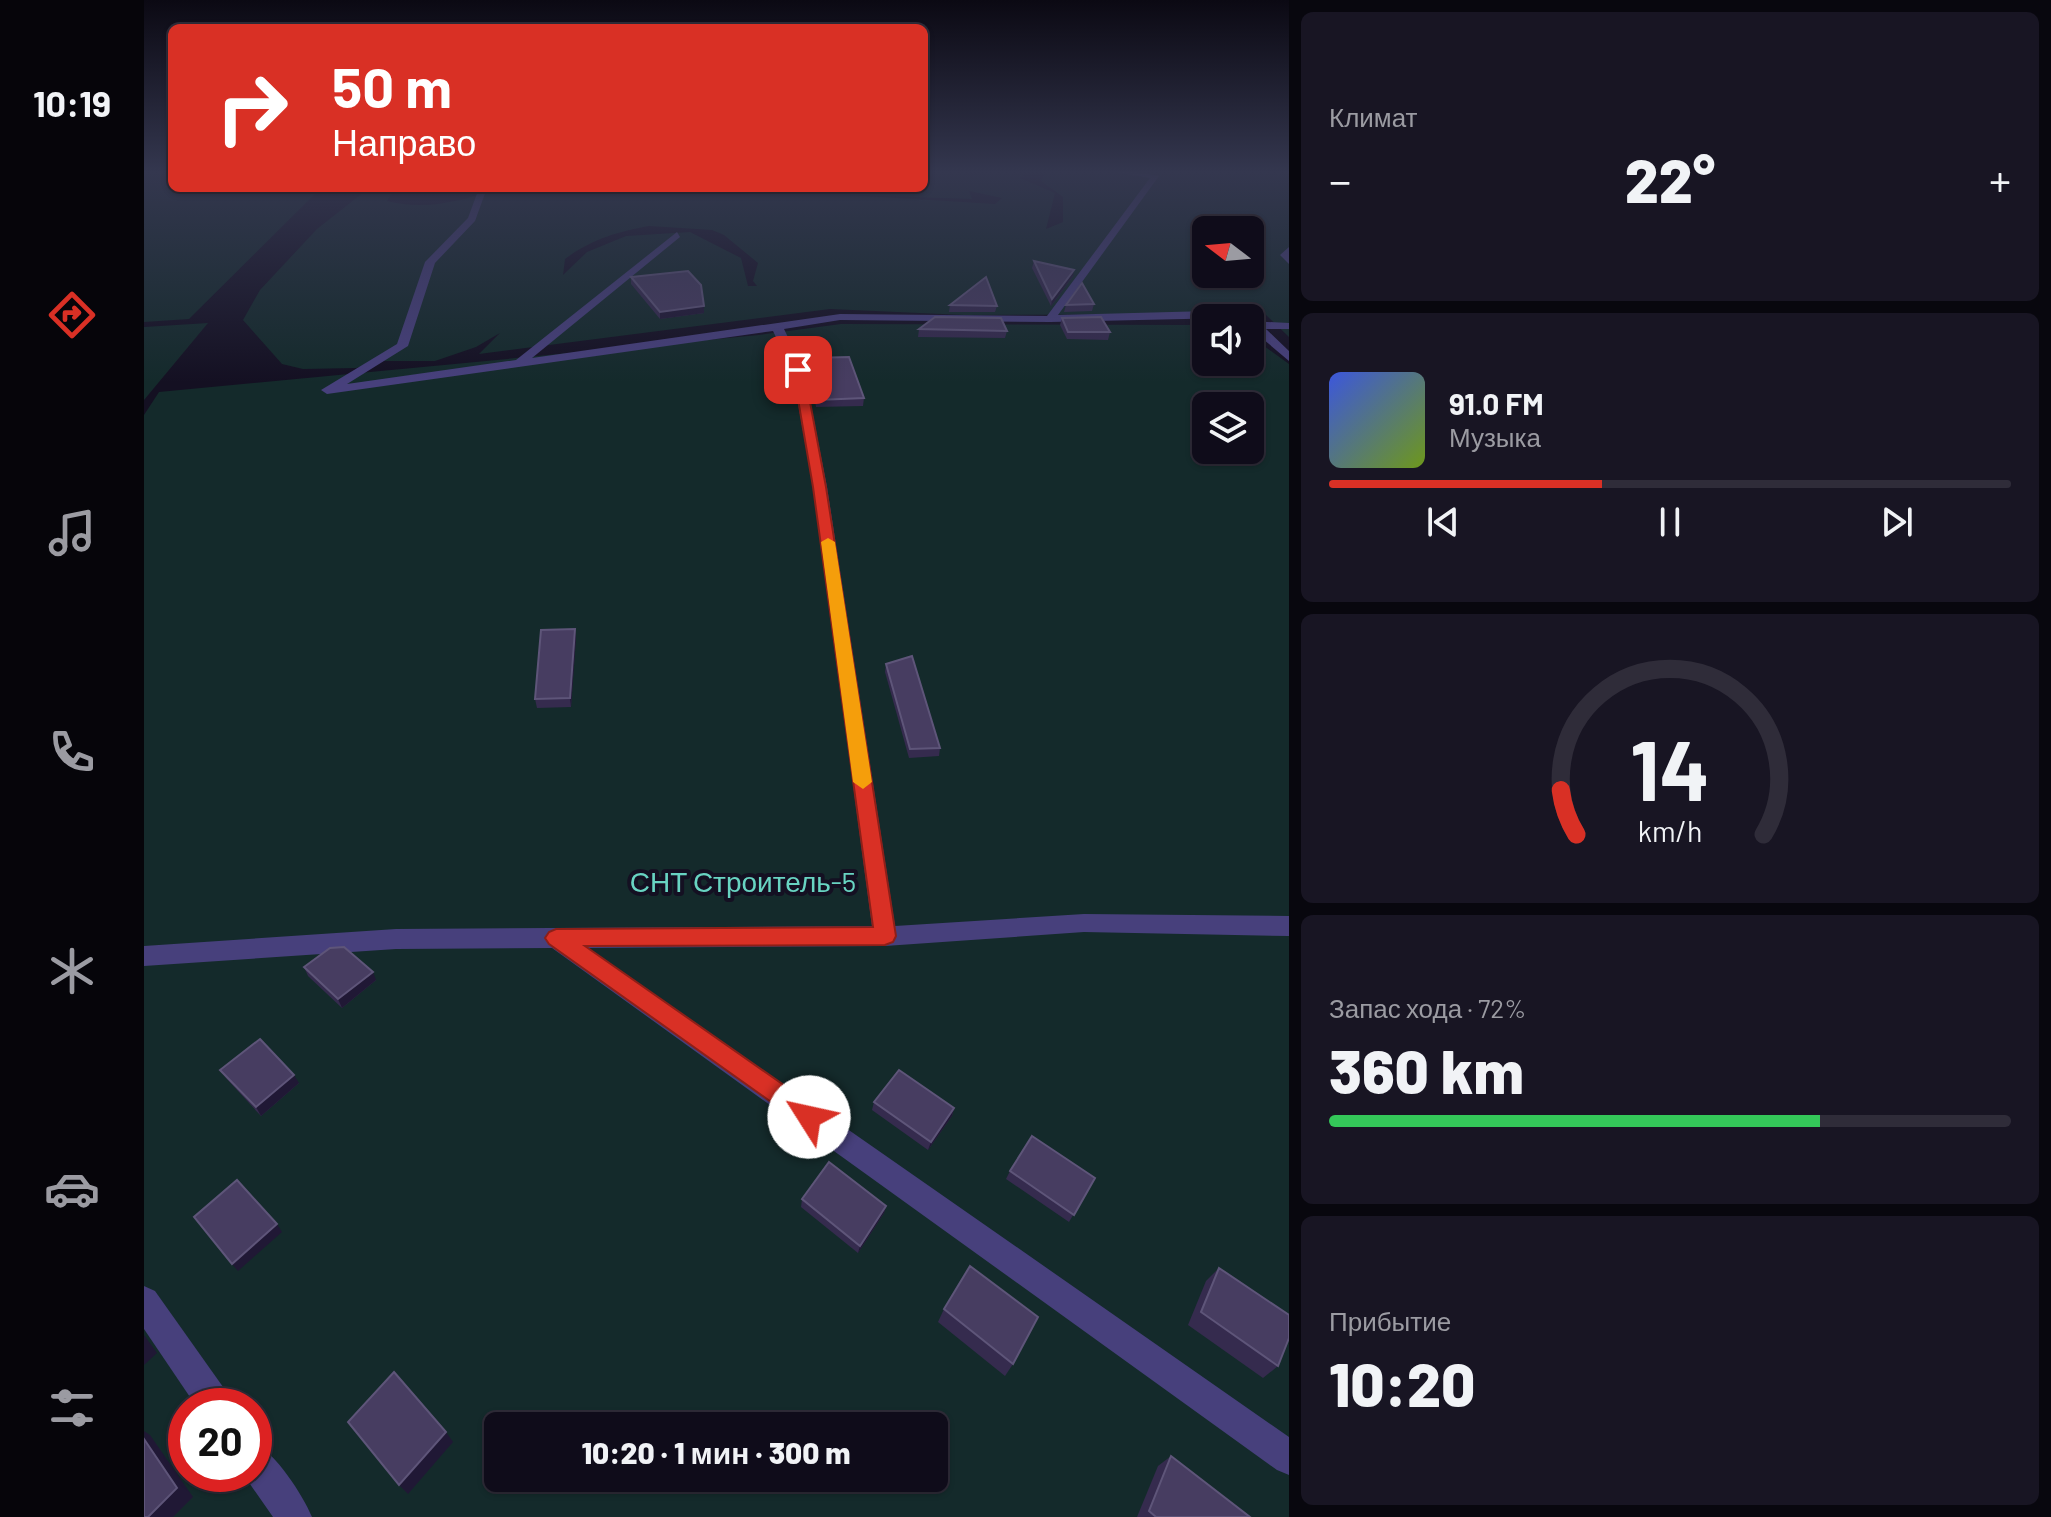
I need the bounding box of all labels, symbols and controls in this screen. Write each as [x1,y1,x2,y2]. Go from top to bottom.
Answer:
text: 50 m [332,52,452,119]
icon: right [200,56,304,160]
text: 10:19 [33,81,111,124]
text: Климат [1329,101,1418,132]
text: Направо [332,120,476,163]
text: 22° [1625,143,1715,215]
text: − [1329,153,1351,206]
text: + [1989,153,2011,206]
north arrow [1192,216,1264,288]
map controls [1192,216,1264,464]
icon: directions [44,287,100,343]
button: sound [1192,304,1264,376]
pin [764,336,832,404]
icon: arrive [776,348,820,392]
text: 91.0 FM [1449,385,1544,421]
button: layers [1192,392,1264,464]
text: Музыка [1449,421,1541,452]
icon: previous [1421,500,1465,544]
icon: pause [1648,500,1692,544]
icon: next [1875,500,1919,544]
icon: music [44,505,100,561]
text: 14 [1630,717,1710,817]
icon: phone [44,724,100,780]
text: km/h [1638,813,1702,848]
park label: СНТ Строитель-5 [630,864,856,898]
icon: climate [44,943,100,999]
text: Запас хода · 72% [1329,992,1526,1023]
text: 360 km [1329,1034,1524,1106]
position arrow [767,1075,851,1159]
icon: car [44,1161,100,1217]
text: Прибытие [1329,1305,1451,1336]
text: 10:20 [1329,1347,1475,1419]
icon: filters [44,1380,100,1436]
speed limit sign: 20 [168,1388,272,1492]
text: 10:20 · 1 мин · 300 m [581,1434,851,1470]

